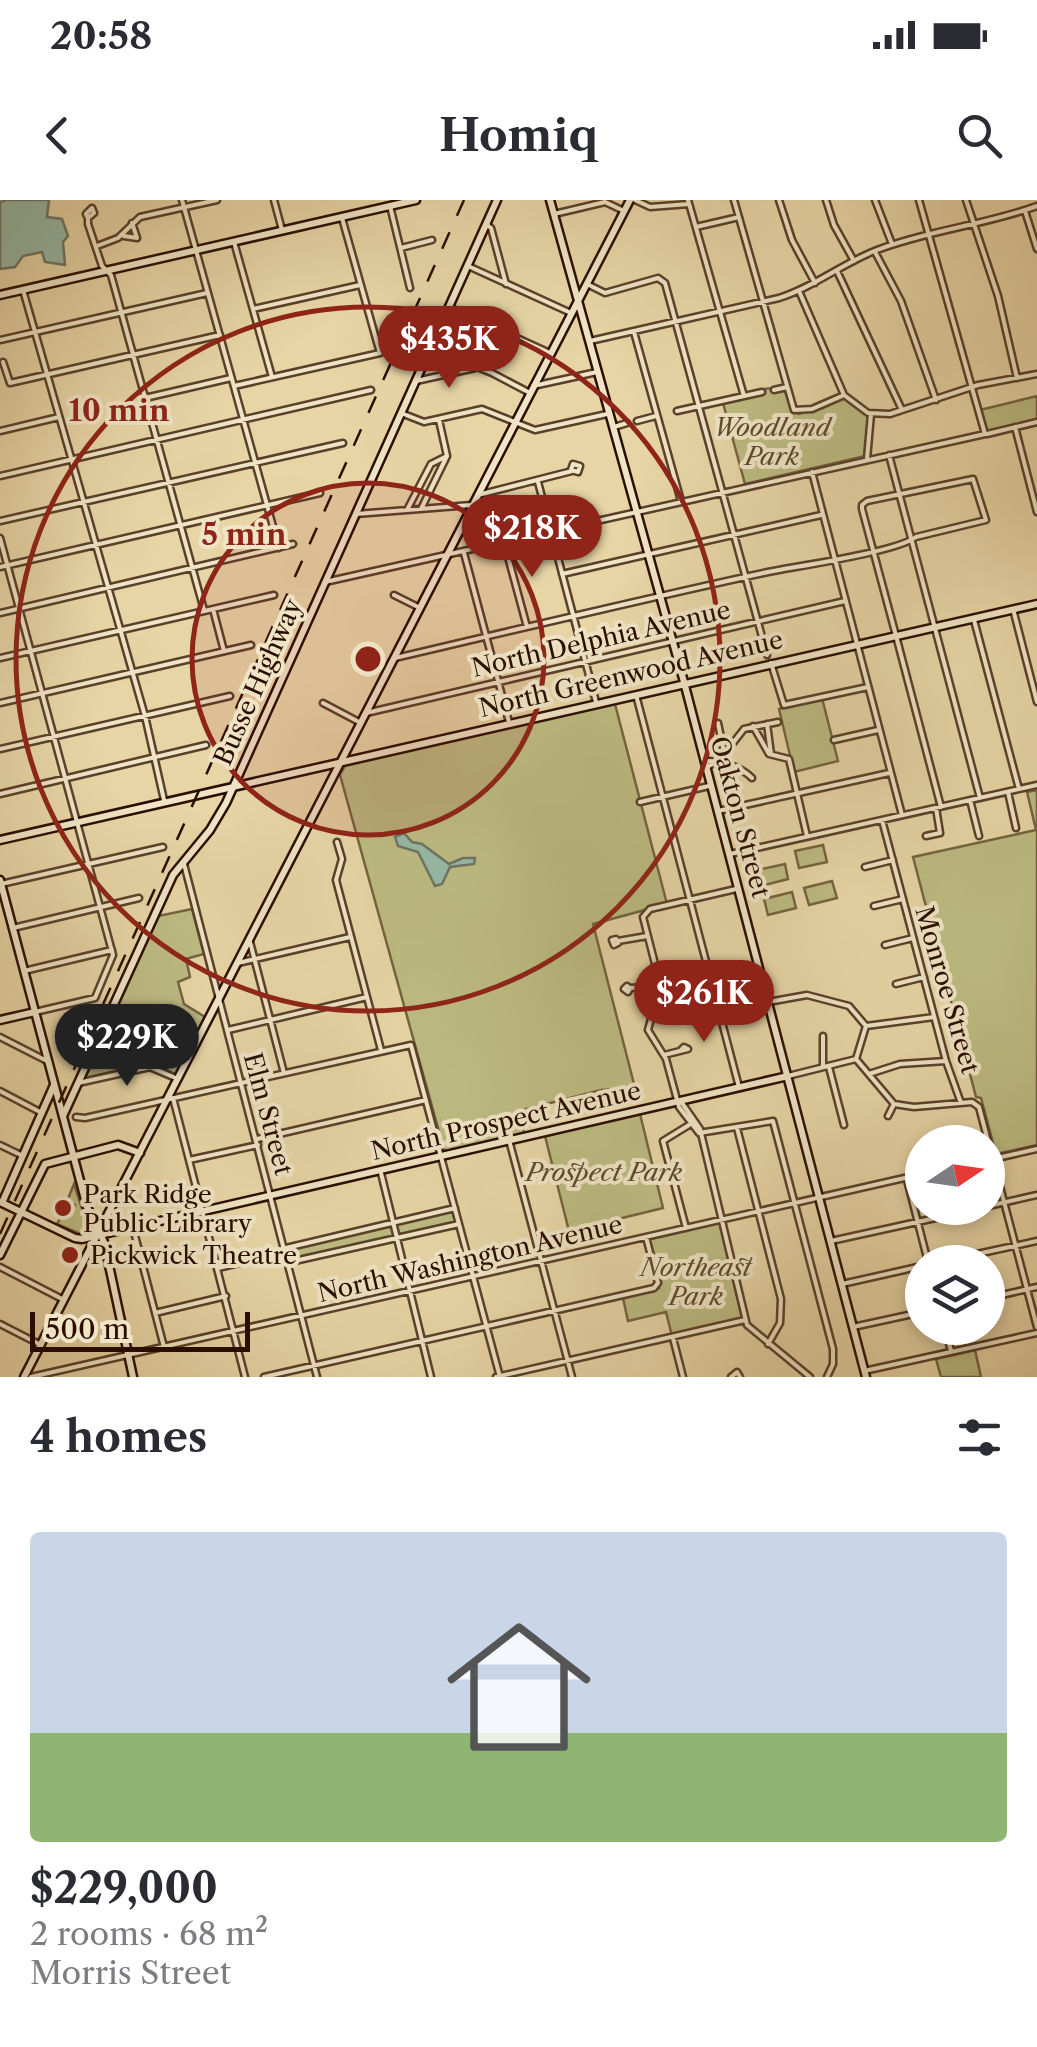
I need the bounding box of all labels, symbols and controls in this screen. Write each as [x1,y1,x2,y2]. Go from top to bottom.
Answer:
text: 20:58 [50,12,152,59]
text: Homiq [439,107,598,163]
icon: back [30,108,85,163]
icon: search [952,108,1007,163]
pin: $435K [379,306,519,391]
text: $435K [400,319,498,358]
text: 10 min [68,392,170,429]
park label: Woodland Park [713,412,834,472]
pin: $218K [462,495,602,580]
text: $218K [484,508,580,547]
text: 5 min [201,516,287,553]
street label: Busse Highway [207,593,309,770]
street label: North Delphia Avenue [469,594,733,684]
street label: North Greenwood Avenue [476,624,786,724]
centre of rings [350,641,386,677]
street label: Oakton Street [704,733,776,901]
street label: Monroe Street [908,903,986,1077]
pin: $261K [634,960,774,1045]
text: $261K [656,973,752,1012]
pin: $229K [57,1004,197,1089]
text: $229K [77,1017,177,1056]
street label: Elm Street [237,1049,299,1179]
street label: North Prospect Avenue [368,1075,644,1167]
north arrow [905,1125,1005,1225]
map controls [905,1125,1005,1345]
park label: Prospect Park [524,1157,682,1188]
place label: Park Ridge Public Library [83,1179,253,1239]
marker: Park Ridge Public Library [52,1197,74,1219]
street label: North Washington Avenue [315,1209,625,1309]
place label: Pickwick Theatre [90,1240,297,1271]
marker: Pickwick Theatre [59,1244,81,1266]
button: layers [905,1245,1005,1345]
park label: Northeast Park [638,1252,753,1312]
scale bar [30,1307,250,1352]
text: 500 m [45,1312,129,1346]
icon: filters [952,1410,1007,1465]
text: 4 homes [30,1411,207,1463]
icon: home [429,1597,609,1777]
text: $229,000 [30,1862,218,1914]
text: 2 rooms · 68 m² [30,1914,268,1953]
text: Morris Street [30,1953,231,1992]

